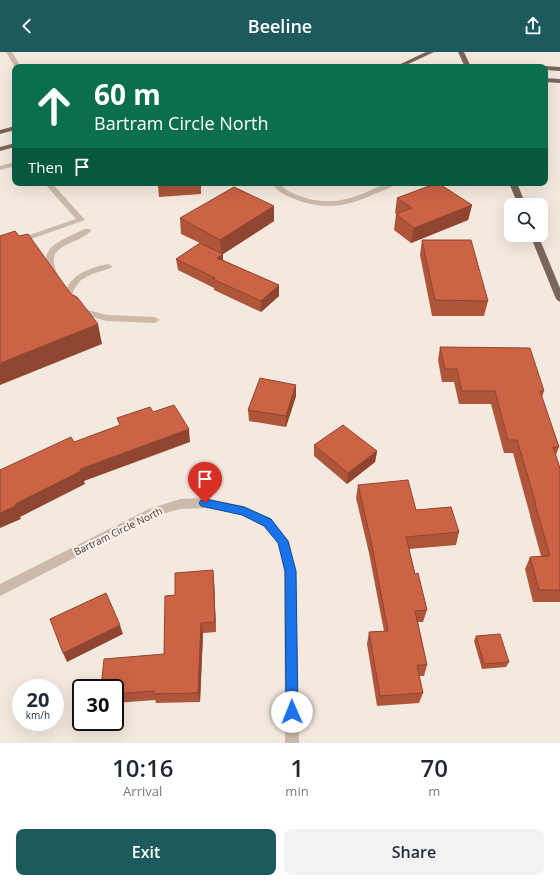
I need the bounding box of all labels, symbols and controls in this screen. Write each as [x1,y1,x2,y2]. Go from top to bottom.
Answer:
text: Beeline [248,14,312,38]
icon: back [16,15,38,37]
icon: share [522,15,544,37]
text: 60 m [94,75,161,113]
icon: ahead [28,80,80,132]
text: Bartram Circle North [94,111,268,135]
icon: arrive [71,156,93,178]
text: Then [28,157,63,177]
map controls [504,198,548,242]
button: search [504,198,548,242]
pin [188,462,222,503]
icon: arrive [194,468,216,490]
street label: Bartram Circle North [71,503,165,559]
speed limit sign: 30 [72,679,124,731]
text: 20 [27,686,49,713]
position arrow [271,691,313,733]
text: km/h [26,708,50,722]
text: 10:16 [112,751,173,784]
text: 1 [290,751,304,784]
text: 70 [421,751,448,784]
text: Arrival [123,782,162,800]
text: min [285,782,309,800]
text: m [428,782,440,800]
button: Exit [16,829,276,875]
button: Share [284,829,544,875]

